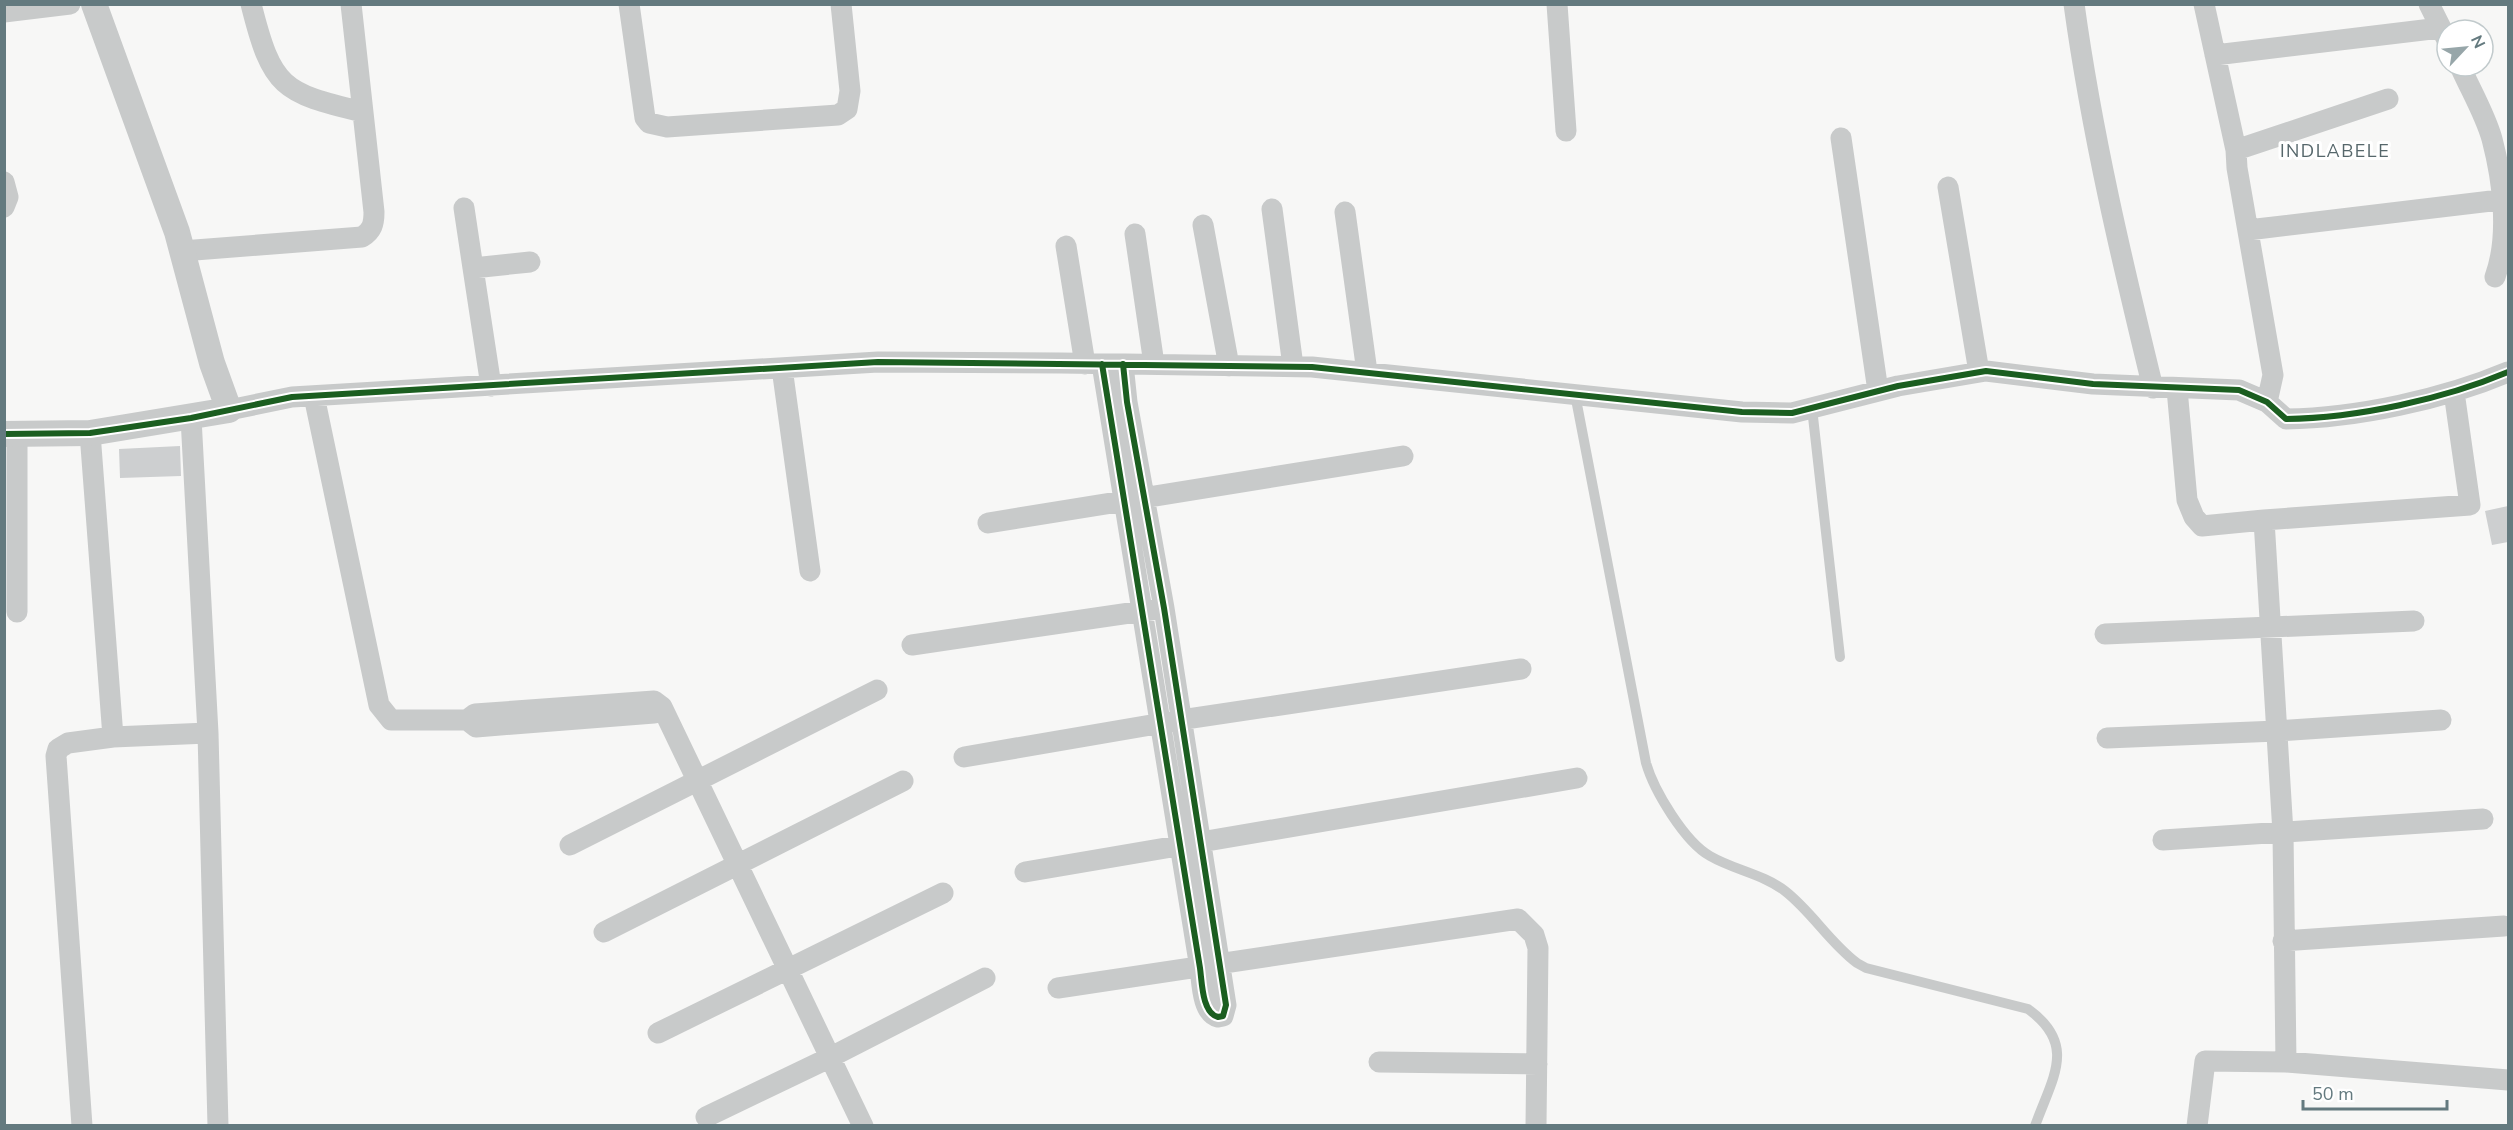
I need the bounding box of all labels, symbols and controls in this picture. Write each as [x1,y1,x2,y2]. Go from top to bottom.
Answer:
north arrow [2435,18,2495,78]
text: N [2465,32,2490,52]
district label: INDLABELE [2280,139,2390,163]
scale bar [2303,1073,2447,1111]
text: 50 m [2312,1082,2354,1106]

